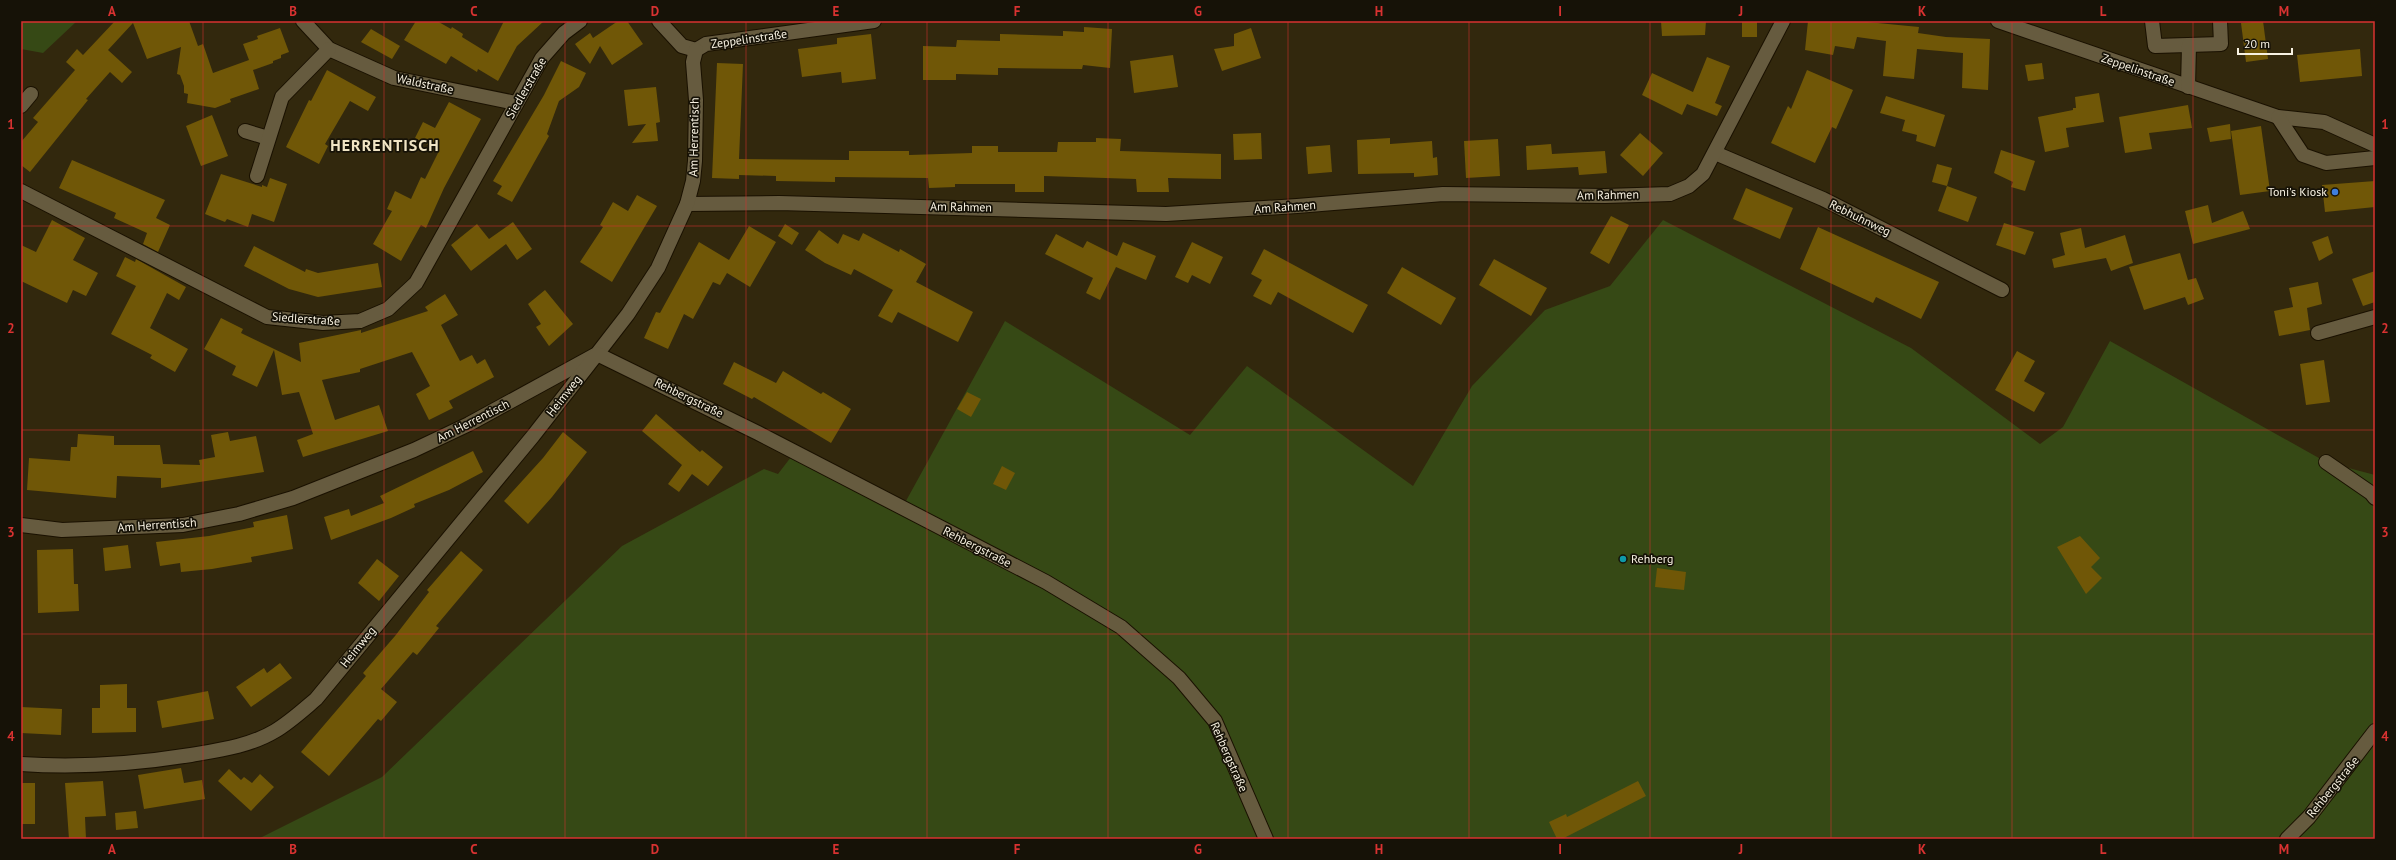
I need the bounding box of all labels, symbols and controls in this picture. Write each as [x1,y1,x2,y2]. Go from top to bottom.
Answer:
text: A [108,3,116,20]
text: B [289,3,297,20]
text: C [470,3,478,20]
text: D [651,3,659,20]
text: E [833,3,840,20]
text: F [1014,3,1021,20]
text: G [1194,3,1202,20]
text: H [1375,3,1383,20]
text: I [1558,3,1562,20]
text: J [1738,3,1743,20]
text: K [1918,3,1926,20]
text: L [2100,3,2107,20]
text: M [2279,3,2289,20]
street label: Zeppelinstraße [710,26,788,51]
scale bar [2238,30,2292,56]
text: 20 m [2244,36,2270,51]
street label: Zeppelinstraße [2099,50,2177,89]
street label: Siedlerstraße [502,54,549,121]
street label: Waldstraße [395,70,455,97]
street label: Am Herrentisch [685,97,702,177]
text: 1 [7,116,15,133]
text: 1 [2381,116,2389,133]
district label: HERRENTISCH [330,135,440,155]
place label: Toni's Kiosk [2268,184,2327,199]
street label: Am Rahmen [1577,186,1639,203]
marker: Toni's Kiosk [2330,187,2340,197]
street label: Rebhuhnweg [1827,196,1893,239]
street label: Am Rahmen [1254,197,1316,216]
street label: Am Rahmen [930,198,992,215]
street label: Siedlerstraße [272,309,341,328]
text: 2 [7,320,15,337]
text: 2 [2381,320,2389,337]
street label: Heimweg [543,372,584,419]
street label: Rehbergstraße [652,374,726,421]
street label: Am Herrentisch [434,396,511,445]
street label: Am Herrentisch [117,514,197,535]
street label: Rehbergstraße [941,523,1014,570]
text: 3 [7,524,15,541]
text: 3 [2381,524,2389,541]
place label: Rehberg [1631,551,1673,566]
marker: Rehberg [1618,554,1628,564]
street label: Heimweg [337,623,379,670]
street label: Rehbergstraße [1207,720,1251,794]
text: 4 [7,728,15,745]
text: 4 [2381,728,2389,745]
street label: Rehbergstraße [2303,753,2362,820]
text: A [108,841,116,858]
text: B [289,841,297,858]
text: C [470,841,478,858]
text: D [651,841,659,858]
text: E [833,841,840,858]
text: F [1014,841,1021,858]
text: G [1194,841,1202,858]
text: H [1375,841,1383,858]
text: I [1558,841,1562,858]
text: J [1738,841,1743,858]
text: K [1918,841,1926,858]
text: L [2100,841,2107,858]
text: M [2279,841,2289,858]

